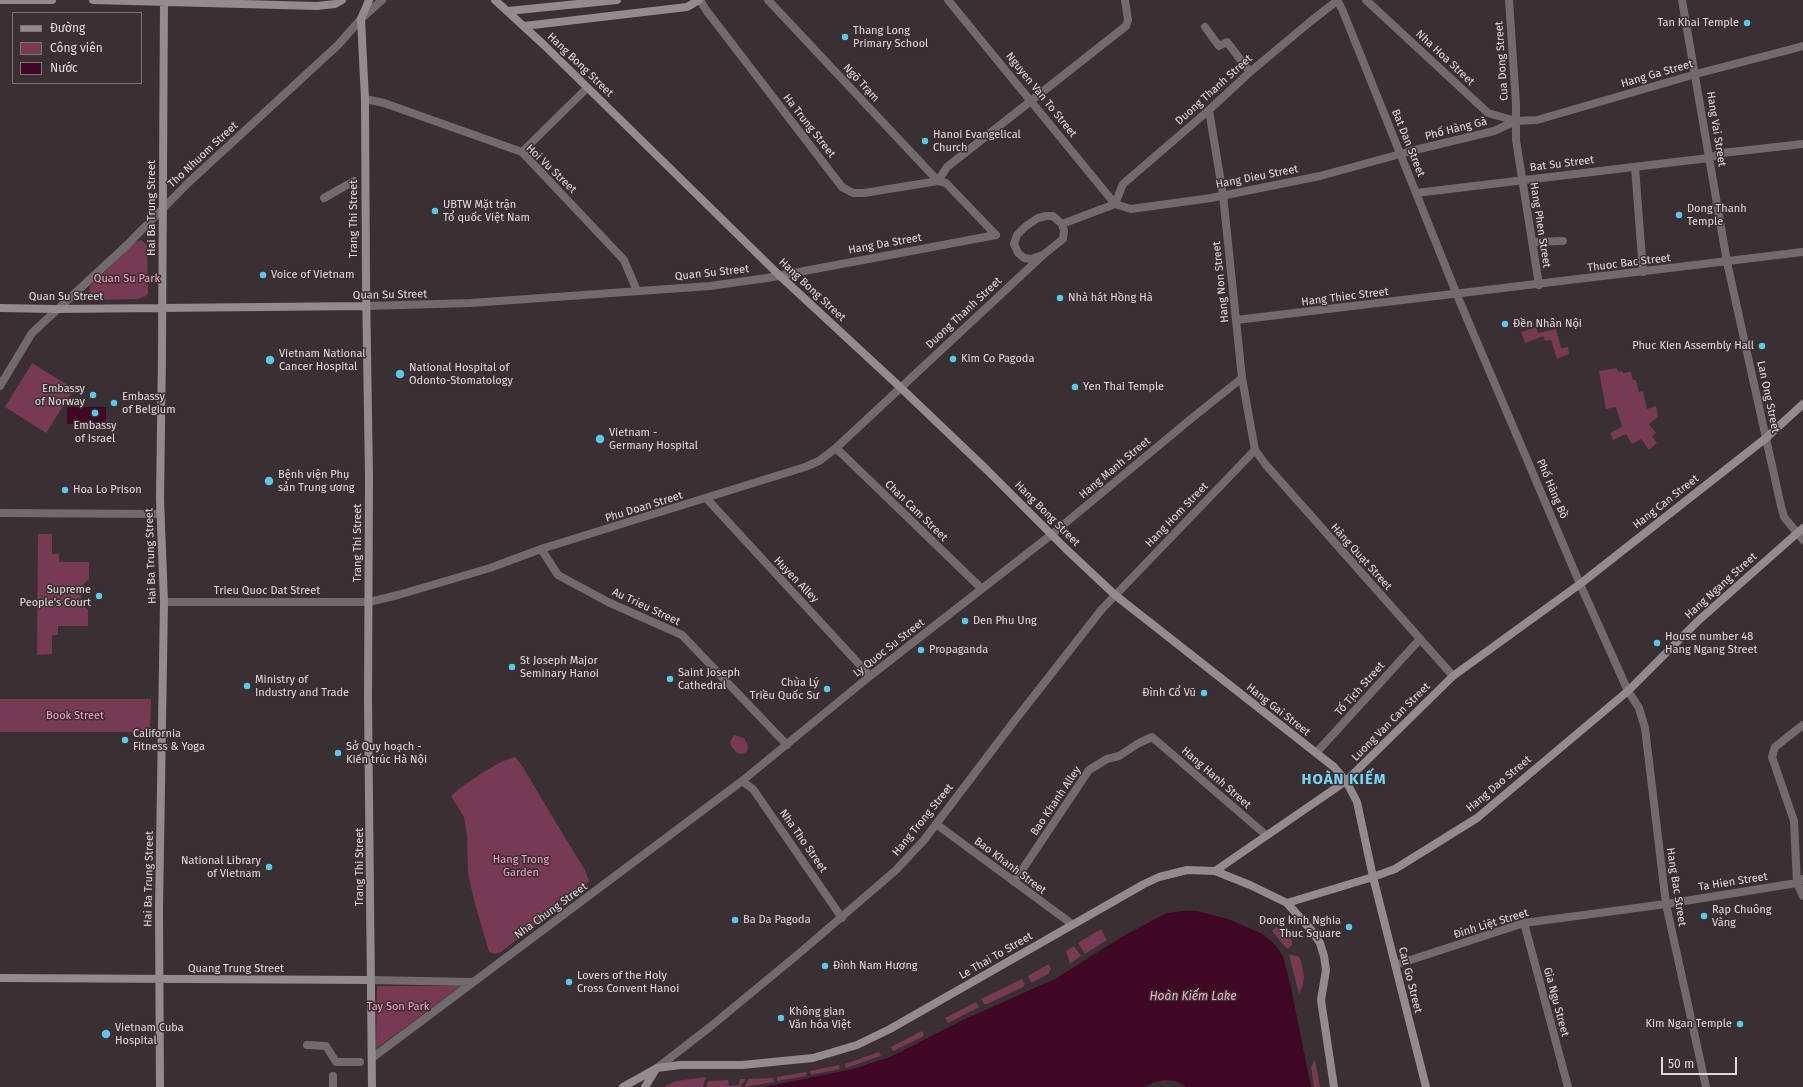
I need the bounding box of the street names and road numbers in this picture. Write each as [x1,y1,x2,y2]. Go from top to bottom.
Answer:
street label: Cua Dong Street [1493,21,1511,101]
street label: Nha Hoa Street [1413,27,1477,89]
street label: Hang Bong Street [544,30,616,100]
street label: Nguyen Van To Street [1003,50,1079,140]
street label: Duong Thanh Street [1173,52,1255,128]
street label: Hang Ga Street [1620,57,1694,91]
street label: Ngõ Trạm [840,61,882,105]
street label: Hang Vai Street [1704,90,1728,168]
street label: Ha Trung Street [780,91,838,161]
street label: Bat Dan Street [1388,107,1428,179]
street label: Phố Hàng Gà [1424,115,1488,143]
street label: Tho Nhuom Street [165,119,241,191]
street label: Hoi Vu Street [523,142,579,196]
street label: Bat Su Street [1529,154,1595,174]
street label: Hai Ba Trung Street [145,160,159,256]
street label: Hang Dieu Street [1215,163,1299,191]
street label: Trang Thi Street [347,180,361,258]
street label: Hang Phen Street [1527,181,1553,269]
street label: Hang Da Street [847,231,923,257]
street label: Hang Non Street [1210,241,1232,323]
street label: Thuoc Bac Street [1587,251,1671,275]
street label: Hang Bong Street [776,256,848,324]
street label: Quan Su Street [674,263,750,283]
street label: Duong Thanh Street [923,274,1005,352]
street label: Hang Thiec Street [1301,285,1389,309]
street label: Quan Su Street [353,288,427,302]
street label: Quan Su Street [29,290,103,304]
street label: Lan Ong Street [1754,360,1782,434]
street label: Hang Manh Street [1077,434,1153,502]
street label: Phố Hàng Bồ [1533,457,1571,521]
street label: Hang Can Street [1631,472,1701,532]
street label: Chan Cam Street [882,478,950,544]
street label: Hang Bong Street [1012,479,1082,549]
street label: Hang Hom Street [1143,480,1211,550]
street label: Phu Doan Street [604,489,684,525]
street label: Trang Thi Street [351,504,365,582]
street label: Hai Ba Trung Street [143,508,159,604]
street label: Hàng Quạt Street [1328,521,1394,593]
street label: Hang Ngang Street [1682,550,1760,622]
street label: Huyen Alley [771,554,821,606]
street label: Trieu Quoc Dat Street [214,584,320,598]
street label: Au Trieu Street [610,585,682,629]
street label: Ly Quoc Su Street [851,616,927,680]
street label: Tố Tịch Street [1332,659,1388,719]
street label: Luong Van Can Street [1349,680,1433,764]
street label: Hang Gai Street [1243,681,1313,739]
street label: Hang Hanh Street [1179,744,1253,812]
street label: Hang Dao Street [1464,753,1534,815]
street label: Bao Khanh Alley [1028,764,1084,838]
street label: Hang Trong Street [890,781,956,859]
street label: Nha Tho Street [776,807,830,875]
street label: Trang Thi Street [353,828,367,906]
street label: Hai Ba Trung Street [142,831,156,927]
street label: Bao Khanh Street [971,835,1049,897]
street label: Hang Bac Street [1663,847,1689,927]
street label: Ta Hien Street [1697,870,1769,894]
street label: Nha Chung Street [512,880,590,942]
street label: Đinh Liệt Street [1452,906,1530,942]
street label: Le Thai To Street [957,930,1035,982]
street label: Cau Go Street [1395,946,1425,1014]
street label: Quang Trung Street [188,962,284,976]
street label: Gia Ngu Street [1540,966,1572,1038]

